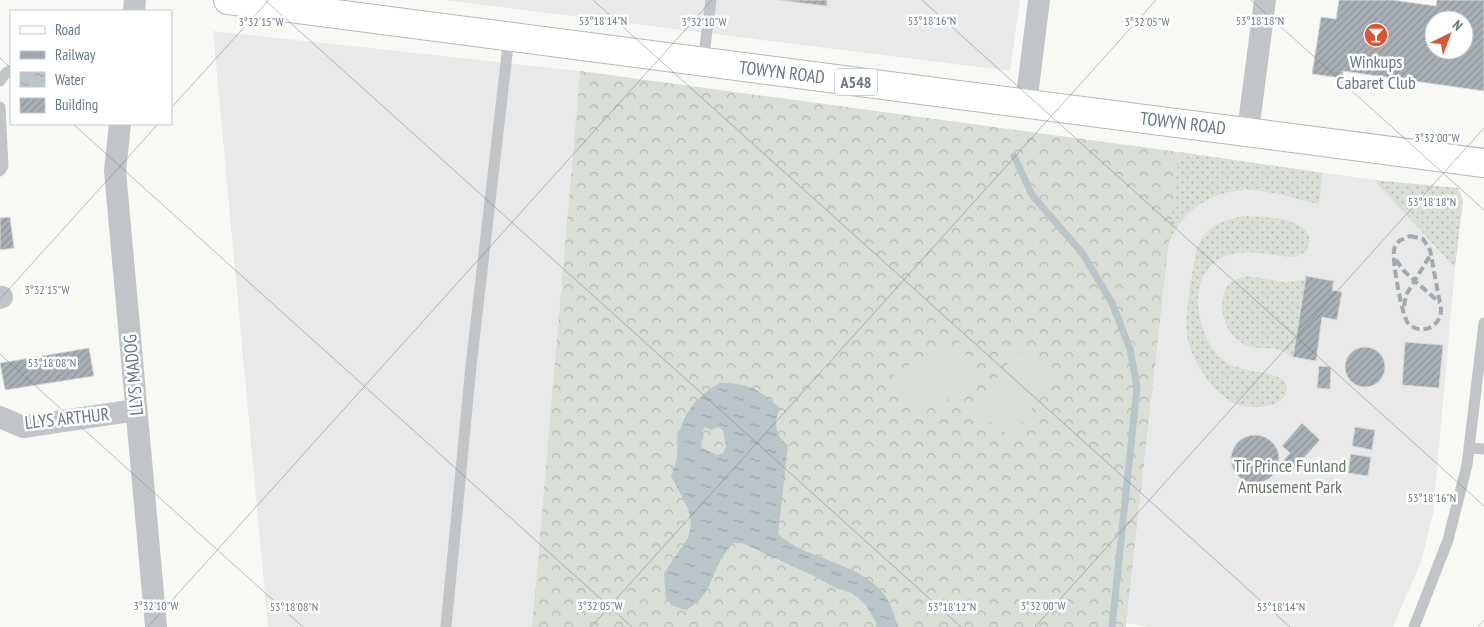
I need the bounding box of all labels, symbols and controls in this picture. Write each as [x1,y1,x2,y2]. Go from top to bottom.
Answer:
legend [10,10,172,125]
north arrow [1424,10,1474,60]
text: 53°18'14"N [579,13,627,28]
text: 53°18'16"N [908,13,956,28]
text: 53°18'18"N [1236,13,1284,28]
text: 3°32'15"W [238,14,284,29]
text: 3°32'10"W [681,14,727,29]
text: 3°32'05"W [1124,14,1170,29]
text: N [1449,16,1467,35]
text: Road [55,20,81,39]
bar icon: Winkups Cabaret Club [1363,22,1389,48]
text: Railway [55,45,96,64]
place label: Winkups Cabaret Club [1336,50,1416,94]
street label: TOWYN ROAD [738,55,826,89]
road number: A548 [835,68,877,95]
text: Water [55,70,86,89]
text: Building [55,95,98,114]
street label: TOWYN ROAD [1139,106,1227,140]
text: 3°32'00"W [1414,130,1460,145]
text: 53°18'18"N [1408,194,1456,209]
text: 3°32'15"W [24,282,70,297]
street label: LLYS MADOG [118,333,148,416]
text: 53°18'08"N [28,355,76,370]
street label: LLYS ARTHUR [24,402,111,434]
park label: Tir Prince Funland Amusement Park [1234,454,1346,498]
text: 53°18'16"N [1408,490,1456,505]
text: 3°32'10"W [133,598,179,613]
text: 3°32'05"W [577,598,623,613]
text: 3°32'00"W [1020,598,1066,613]
text: 53°18'08"N [270,599,318,614]
text: 53°18'12"N [928,599,976,614]
text: 53°18'14"N [1257,599,1305,614]

